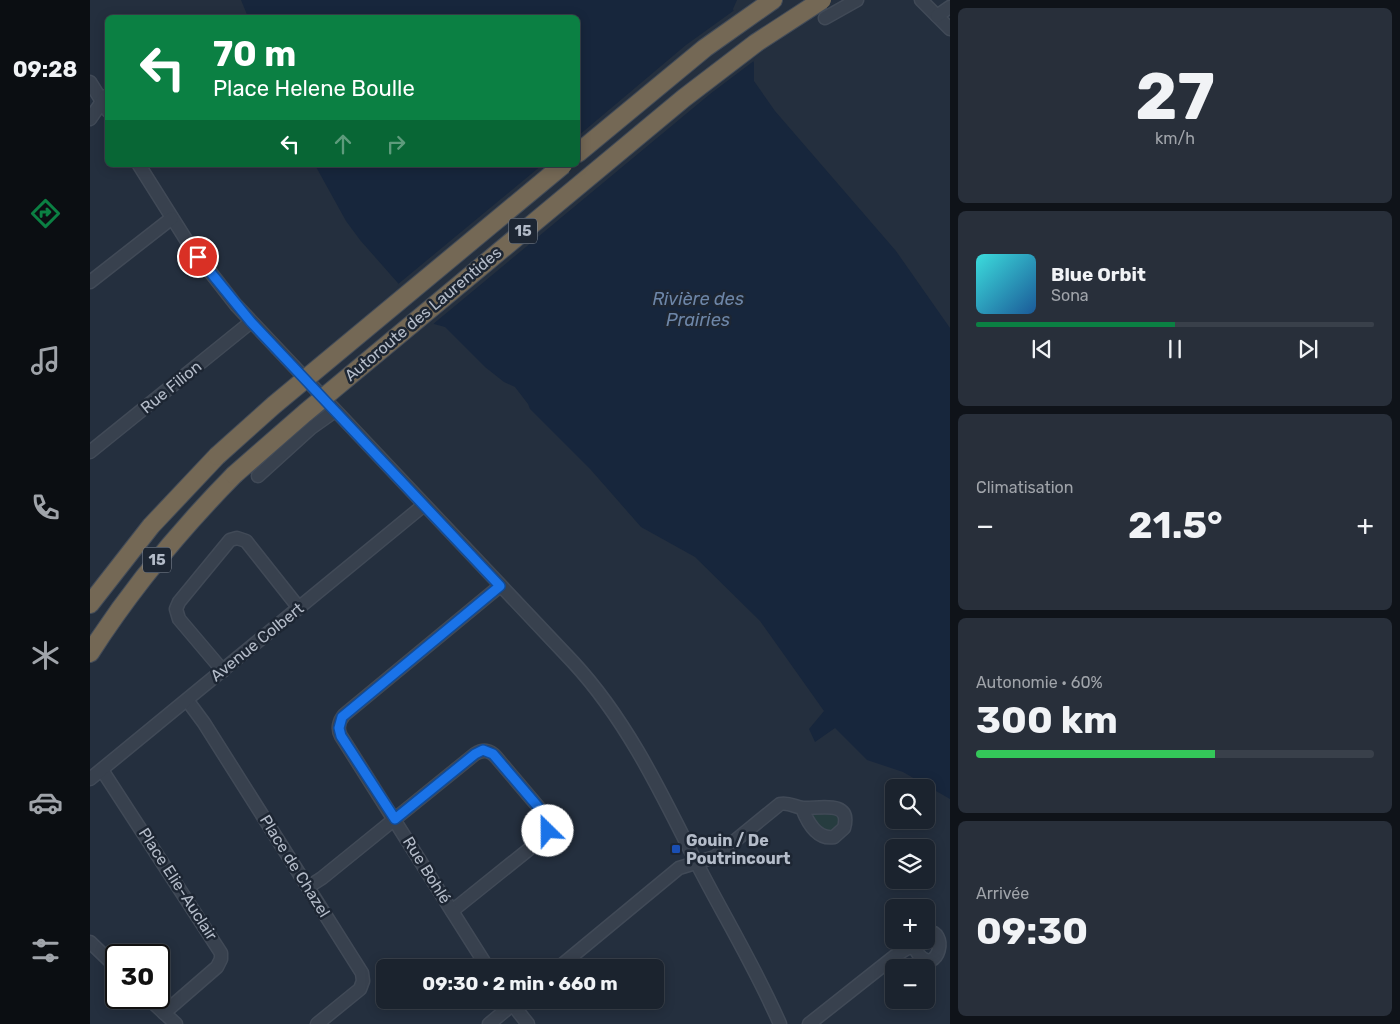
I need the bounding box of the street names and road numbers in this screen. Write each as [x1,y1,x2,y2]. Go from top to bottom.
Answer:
road number: 15 [509,218,537,244]
street label: Autoroute des Laurentides [341,243,505,385]
street label: Rue Filion [137,357,205,417]
road number: 15 [143,548,171,572]
street label: Avenue Colbert [207,599,307,685]
street label: Place de Chazel [256,811,334,921]
street label: Place Elie-Auclair [135,824,221,944]
street label: Rue Bohlé [399,833,455,907]

